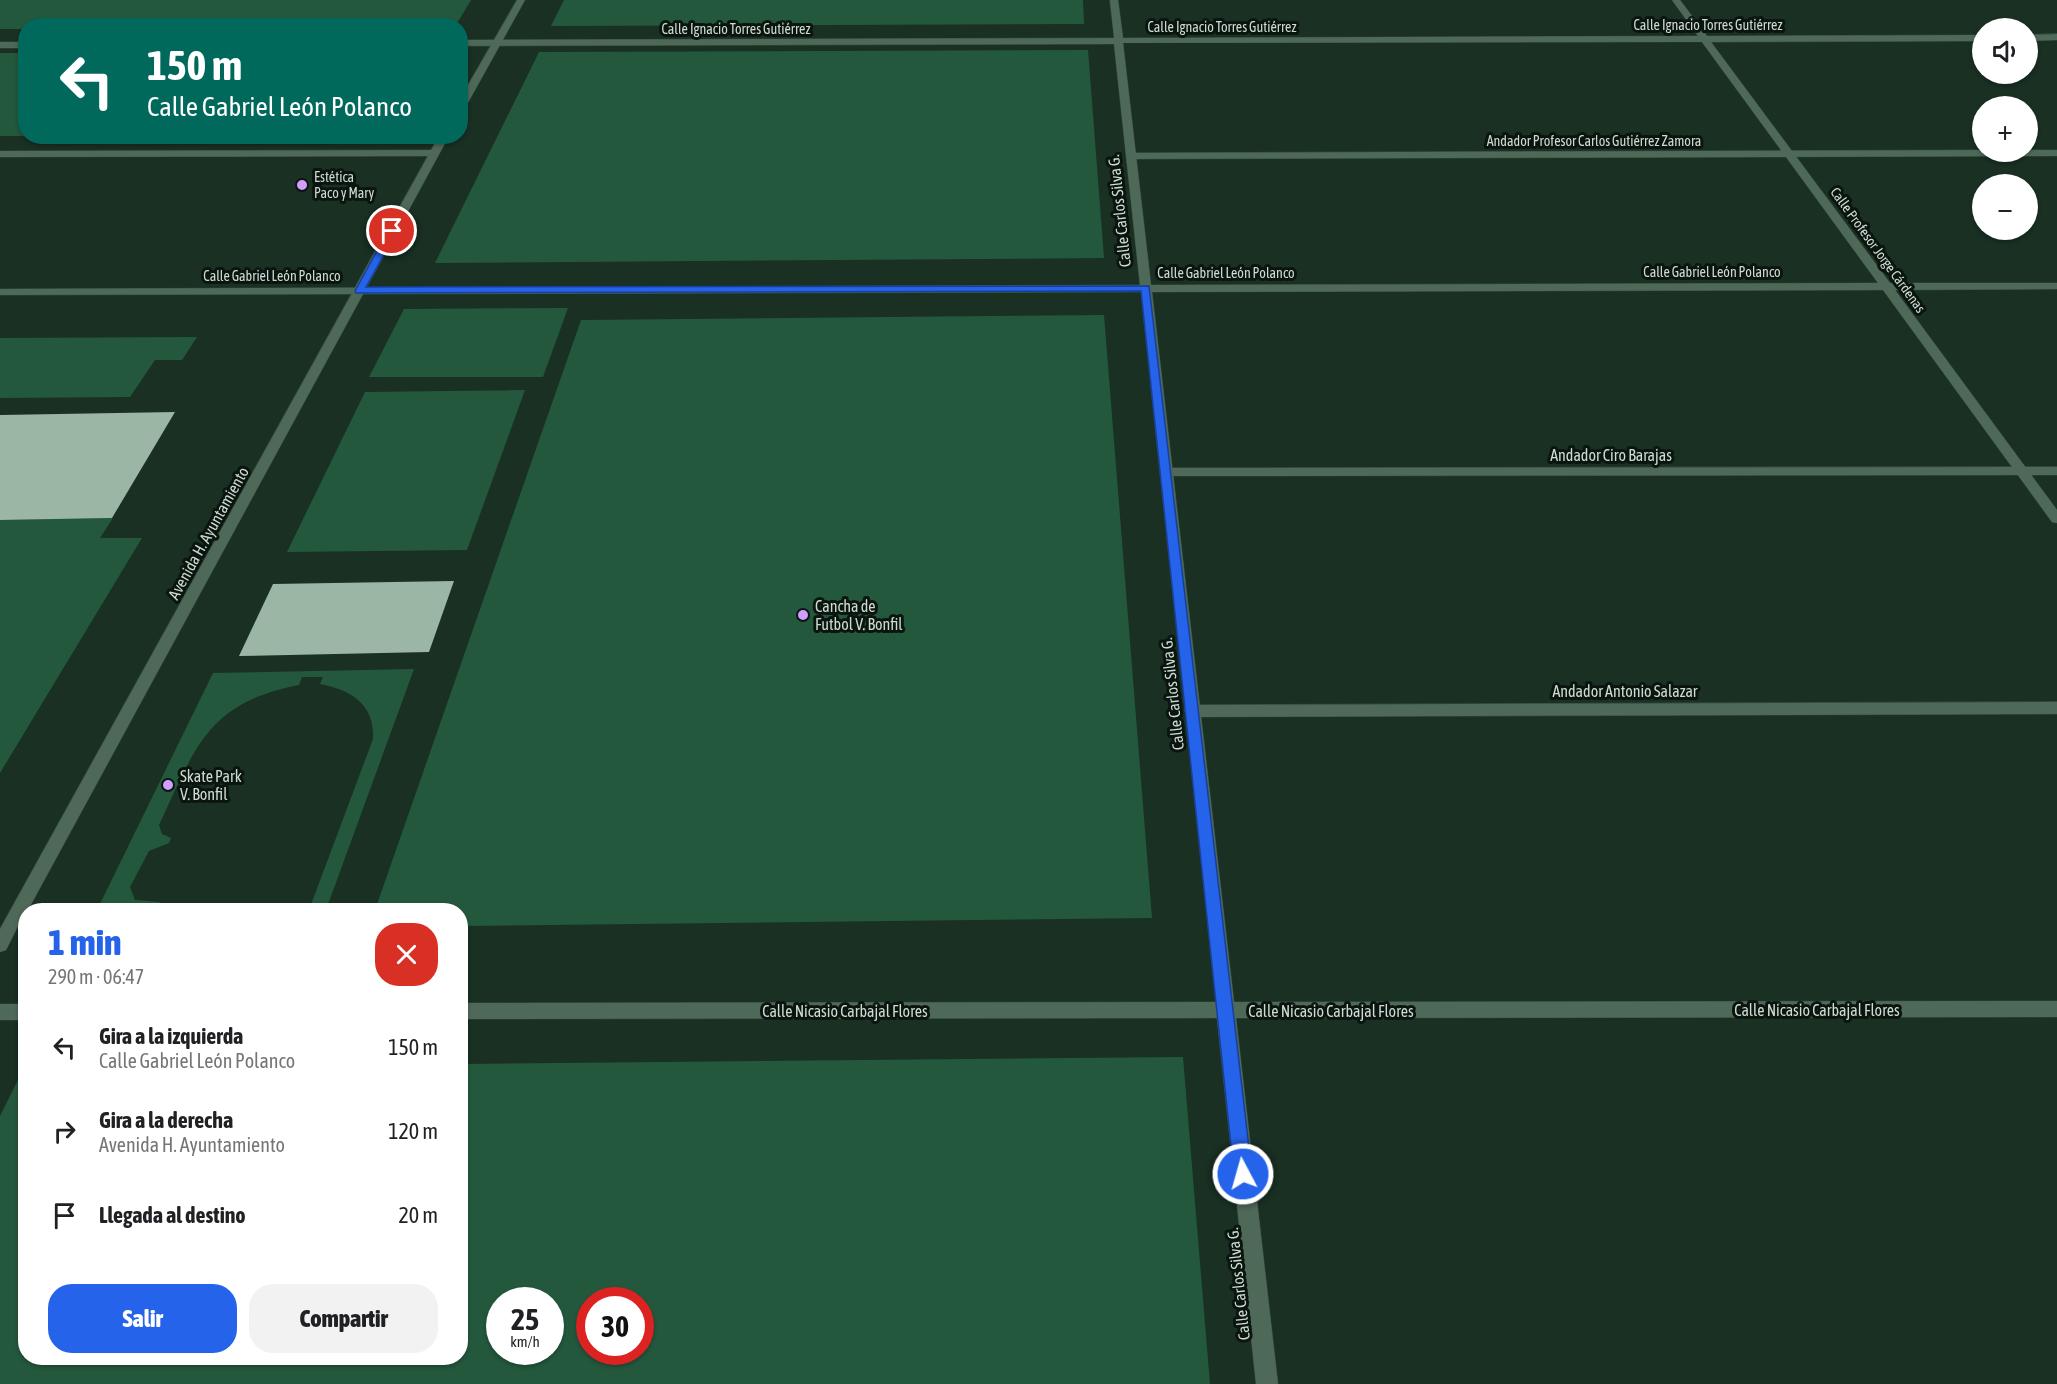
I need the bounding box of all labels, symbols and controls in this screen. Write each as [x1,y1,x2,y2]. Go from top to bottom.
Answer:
street label: Calle Ignacio Torres Gutiérrez [1634,17,1782,33]
map controls [1972,18,2038,240]
button: sound [1972,18,2038,84]
street label: Calle Ignacio Torres Gutiérrez [1148,19,1296,35]
street label: Calle Ignacio Torres Gutiérrez [662,21,810,37]
text: 150 m [147,41,242,89]
icon: left [48,42,126,120]
text: Calle Gabriel León Polanco [147,91,412,122]
button: + [1972,96,2038,162]
street label: Andador Profesor Carlos Gutiérrez Zamora [1487,133,1701,149]
street label: Calle Carlos Silva G. [1104,154,1134,268]
place label: Estética Paco y Mary [314,169,374,201]
button: − [1972,174,2038,240]
marker: Estética Paco y Mary [295,178,309,192]
street label: Calle Profesor Jorge Cárdenas [1827,184,1929,316]
pin [366,205,417,256]
icon: arrive [375,214,408,247]
street label: Calle Gabriel León Polanco [1643,264,1781,280]
street label: Calle Gabriel León Polanco [1157,265,1295,281]
street label: Calle Gabriel León Polanco [203,268,341,284]
street label: Andador Ciro Barajas [1550,446,1672,465]
street label: Avenida H. Ayuntamiento [164,464,253,603]
place label: Cancha de Futbol V. Bonfil [815,597,903,633]
marker: Cancha de Futbol V. Bonfil [796,608,810,622]
street label: Calle Carlos Silva G. [1157,637,1187,751]
street label: Andador Antonio Salazar [1552,682,1698,700]
place label: Skate Park V. Bonfil [180,767,242,803]
marker: Skate Park V. Bonfil [161,778,175,792]
text: 1 min [48,921,122,963]
button: close [375,923,438,986]
text: 290 m · 06:47 [48,965,144,988]
street label: Calle Nicasio Carbajal Flores [1734,1001,1900,1020]
street label: Calle Nicasio Carbajal Flores [762,1002,928,1021]
street label: Calle Nicasio Carbajal Flores [1248,1002,1414,1021]
text: Gira a la izquierda [99,1023,243,1049]
icon: left [48,1031,81,1064]
text: 150 m [388,1034,438,1060]
text: Calle Gabriel León Polanco [99,1049,295,1072]
text: Gira a la derecha [99,1107,233,1133]
icon: right [48,1115,81,1148]
text: 120 m [388,1118,438,1144]
text: Avenida H. Ayuntamiento [99,1133,285,1156]
position arrow [1211,1142,1275,1206]
icon: arrive [48,1199,81,1232]
text: Llegada al destino [99,1202,246,1228]
text: 20 m [398,1202,438,1228]
street label: Calle Carlos Silva G. [1223,1227,1253,1341]
button: Salir [48,1284,237,1353]
button: Compartir [249,1284,438,1353]
speed limit sign: 30 [576,1287,654,1365]
text: 25 [511,1302,539,1336]
text: km/h [510,1333,540,1350]

